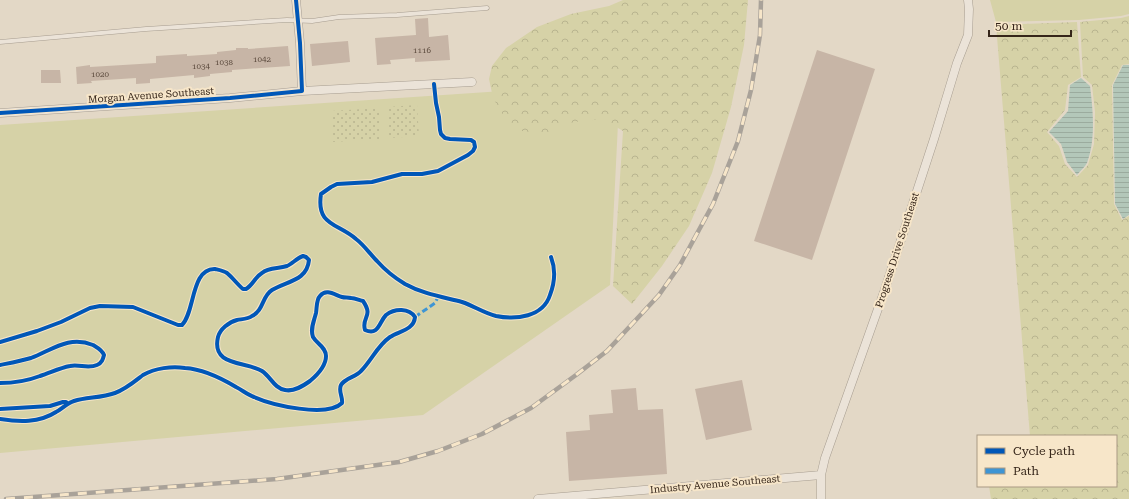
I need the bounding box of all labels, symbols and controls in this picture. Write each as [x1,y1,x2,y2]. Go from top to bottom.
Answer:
scale bar [989,12,1071,38]
text: 50 m [995,19,1022,33]
house number: 1116 [413,46,431,55]
house number: 1042 [253,55,271,64]
house number: 1038 [215,58,233,67]
house number: 1034 [192,62,210,71]
house number: 1020 [91,70,109,79]
street label: Morgan Avenue Southeast [88,85,215,105]
street label: Progress Drive Southeast [873,191,921,309]
legend [977,435,1117,487]
text: Cycle path [1013,444,1075,458]
text: Path [1013,464,1039,478]
street label: Industry Avenue Southeast [649,473,781,495]

